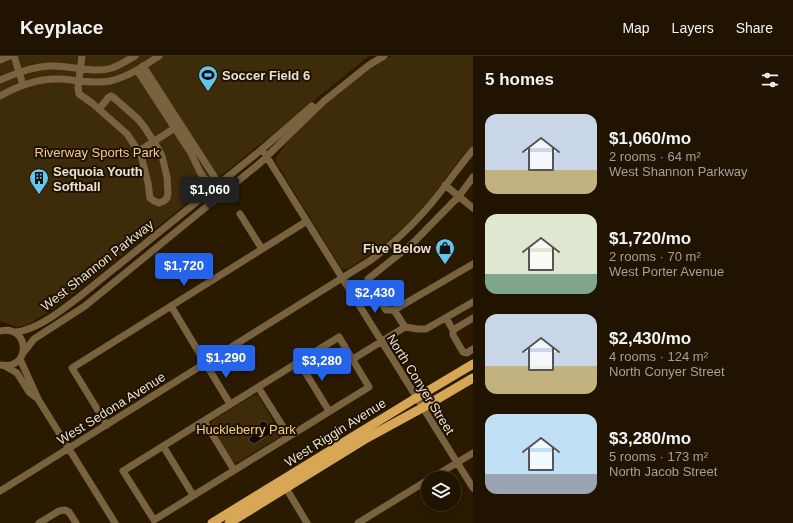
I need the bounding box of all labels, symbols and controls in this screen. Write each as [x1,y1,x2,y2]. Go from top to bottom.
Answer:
text: Keyplace [20,17,103,38]
text: Map [622,20,650,36]
text: Layers [672,20,714,36]
text: Share [736,20,773,36]
sports icon: Soccer Field 6 [197,64,219,92]
place label: Soccer Field 6 [222,68,310,83]
icon: filters [759,69,781,91]
text: 5 homes [485,70,554,89]
text: $1,060/mo [609,129,691,148]
icon: home [517,130,565,178]
park label: Riverway Sports Park [35,145,160,160]
text: 2 rooms · 64 m² [609,149,701,164]
place label: Sequoia Youth Softball [53,164,143,194]
text: West Shannon Parkway [609,164,748,179]
building icon: Sequoia Youth Softball [28,167,50,195]
pin: $1,060 [177,177,243,211]
text: $1,060 [190,182,230,197]
street label: West Shannon Parkway [38,217,157,314]
text: $1,720/mo [609,229,691,248]
icon: home [517,230,565,278]
shop icon: Five Below [434,237,456,265]
place label: Five Below [363,241,432,256]
text: 2 rooms · 70 m² [609,249,701,264]
pin: $1,720 [151,253,217,287]
text: $1,720 [164,258,204,273]
text: West Porter Avenue [609,264,724,279]
pin: $2,430 [342,280,408,314]
text: $2,430 [355,285,395,300]
text: $2,430/mo [609,329,691,348]
icon: home [517,330,565,378]
street label: North Conyer Street [384,331,458,438]
pin: $1,290 [193,345,259,379]
pin: $3,280 [289,348,355,382]
text: 4 rooms · 124 m² [609,349,708,364]
text: $1,290 [206,350,246,365]
text: $3,280 [302,353,342,368]
text: North Conyer Street [609,364,725,379]
street label: West Sedona Avenue [54,369,168,448]
street label: West Riggin Avenue [282,395,389,470]
park label: Huckleberry Park [196,422,296,437]
text: $3,280/mo [609,429,691,448]
icon: home [517,430,565,478]
text: 5 rooms · 173 m² [609,449,708,464]
text: North Jacob Street [609,464,717,479]
map controls [421,471,461,511]
button: layers [421,471,461,511]

